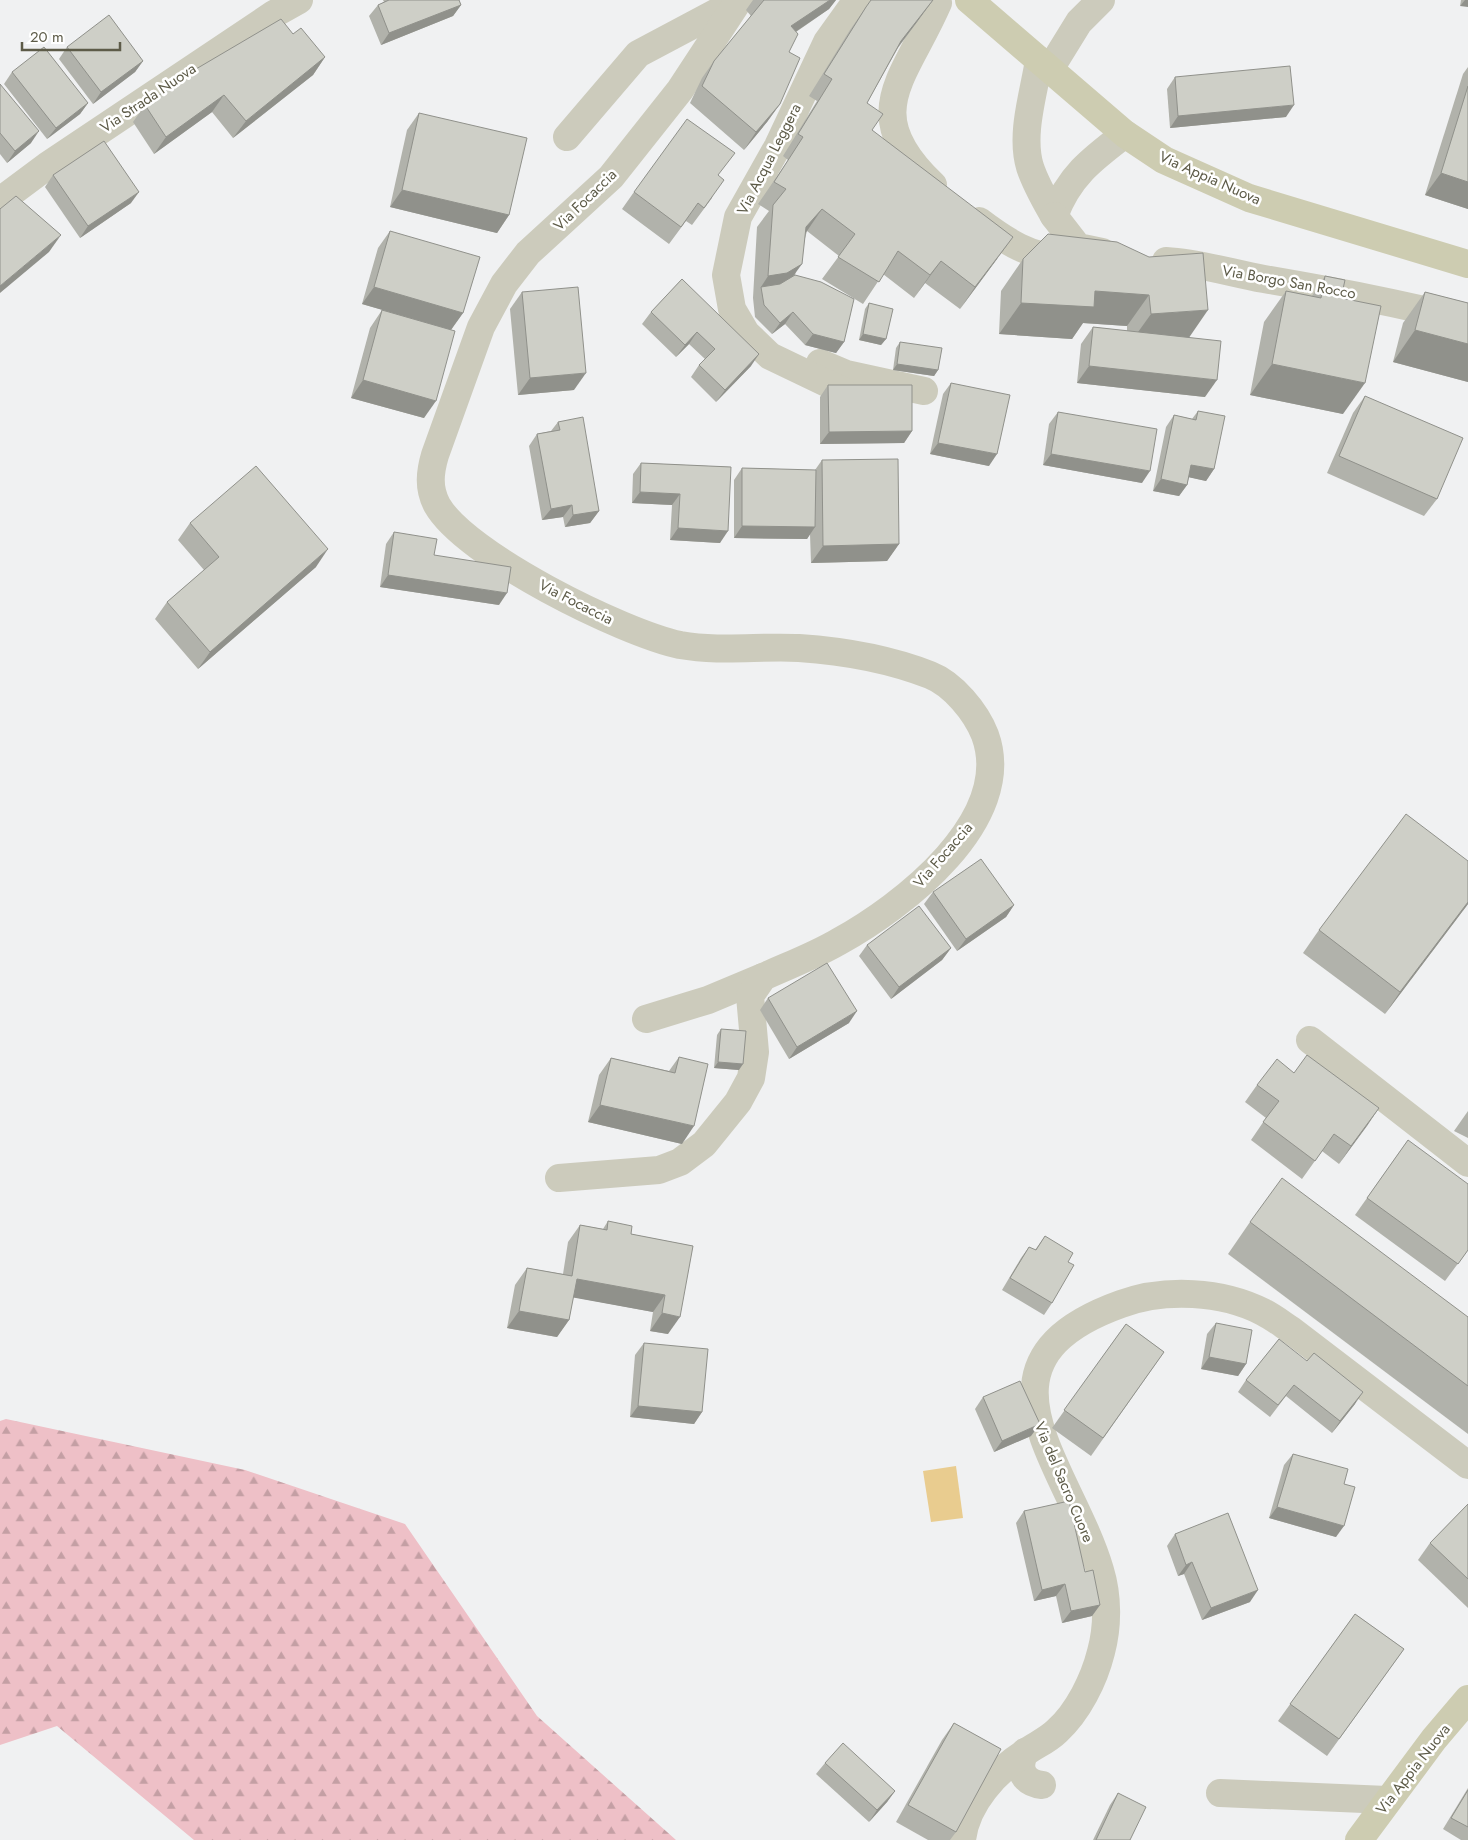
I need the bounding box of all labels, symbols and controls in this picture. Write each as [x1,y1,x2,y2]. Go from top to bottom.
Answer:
scale bar [22,20,120,52]
text: 20 m [30,26,64,48]
street label: Via Strada Nuova [96,58,200,138]
street label: Via Acqua Leggera [731,99,807,219]
street label: Via Appia Nuova [1156,146,1264,210]
street label: Via Focaccia [548,164,622,236]
street label: Via Borgo San Rocco [1221,259,1357,305]
street label: Via Focaccia [535,574,617,630]
street label: Via Focaccia [908,817,978,893]
street label: Via del Sacro Cuore [1029,1418,1099,1546]
street label: Via Appia Nuova [1371,1719,1455,1819]

